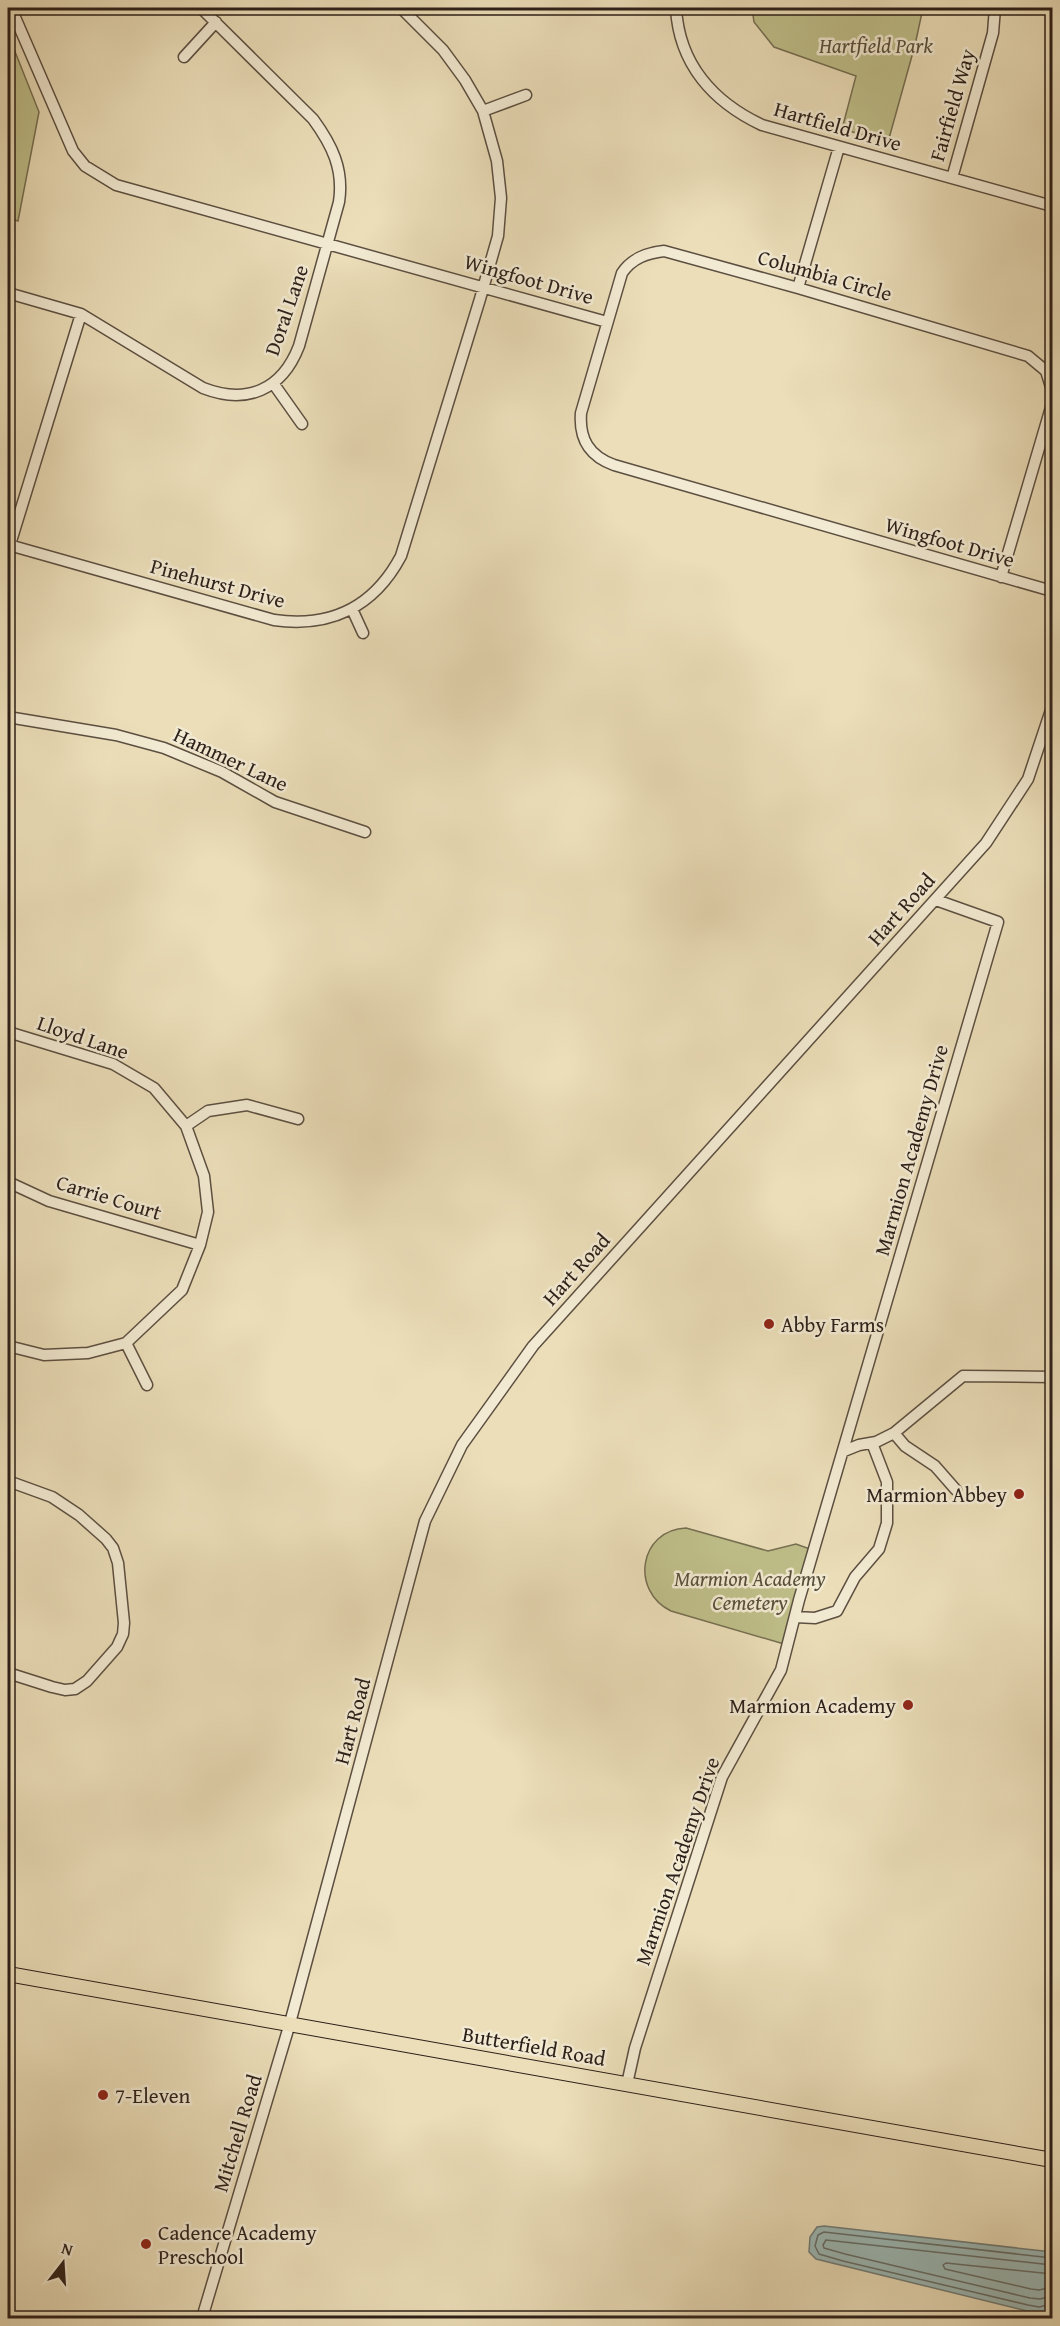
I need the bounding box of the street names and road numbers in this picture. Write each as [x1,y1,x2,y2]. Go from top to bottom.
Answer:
street label: Fairfield Way [921,45,983,165]
street label: Hartfield Drive [771,93,905,159]
street label: Columbia Circle [754,241,896,309]
street label: Wingfoot Drive [461,246,597,312]
street label: Doral Lane [256,260,316,360]
street label: Wingfoot Drive [882,509,1018,575]
street label: Pinehurst Drive [147,550,289,616]
street label: Hammer Lane [169,719,293,799]
street label: Hart Road [860,865,943,952]
street label: Lloyd Lane [33,1007,133,1067]
street label: Marmion Academy Drive [866,1041,956,1259]
street label: Carrie Court [53,1166,166,1228]
street label: Hart Road [535,1225,618,1312]
street label: Hart Road [326,1673,379,1768]
street label: Marmion Academy Drive [627,1753,727,1969]
street label: Butterfield Road [460,2018,609,2074]
street label: Mitchell Road [204,2070,270,2196]

